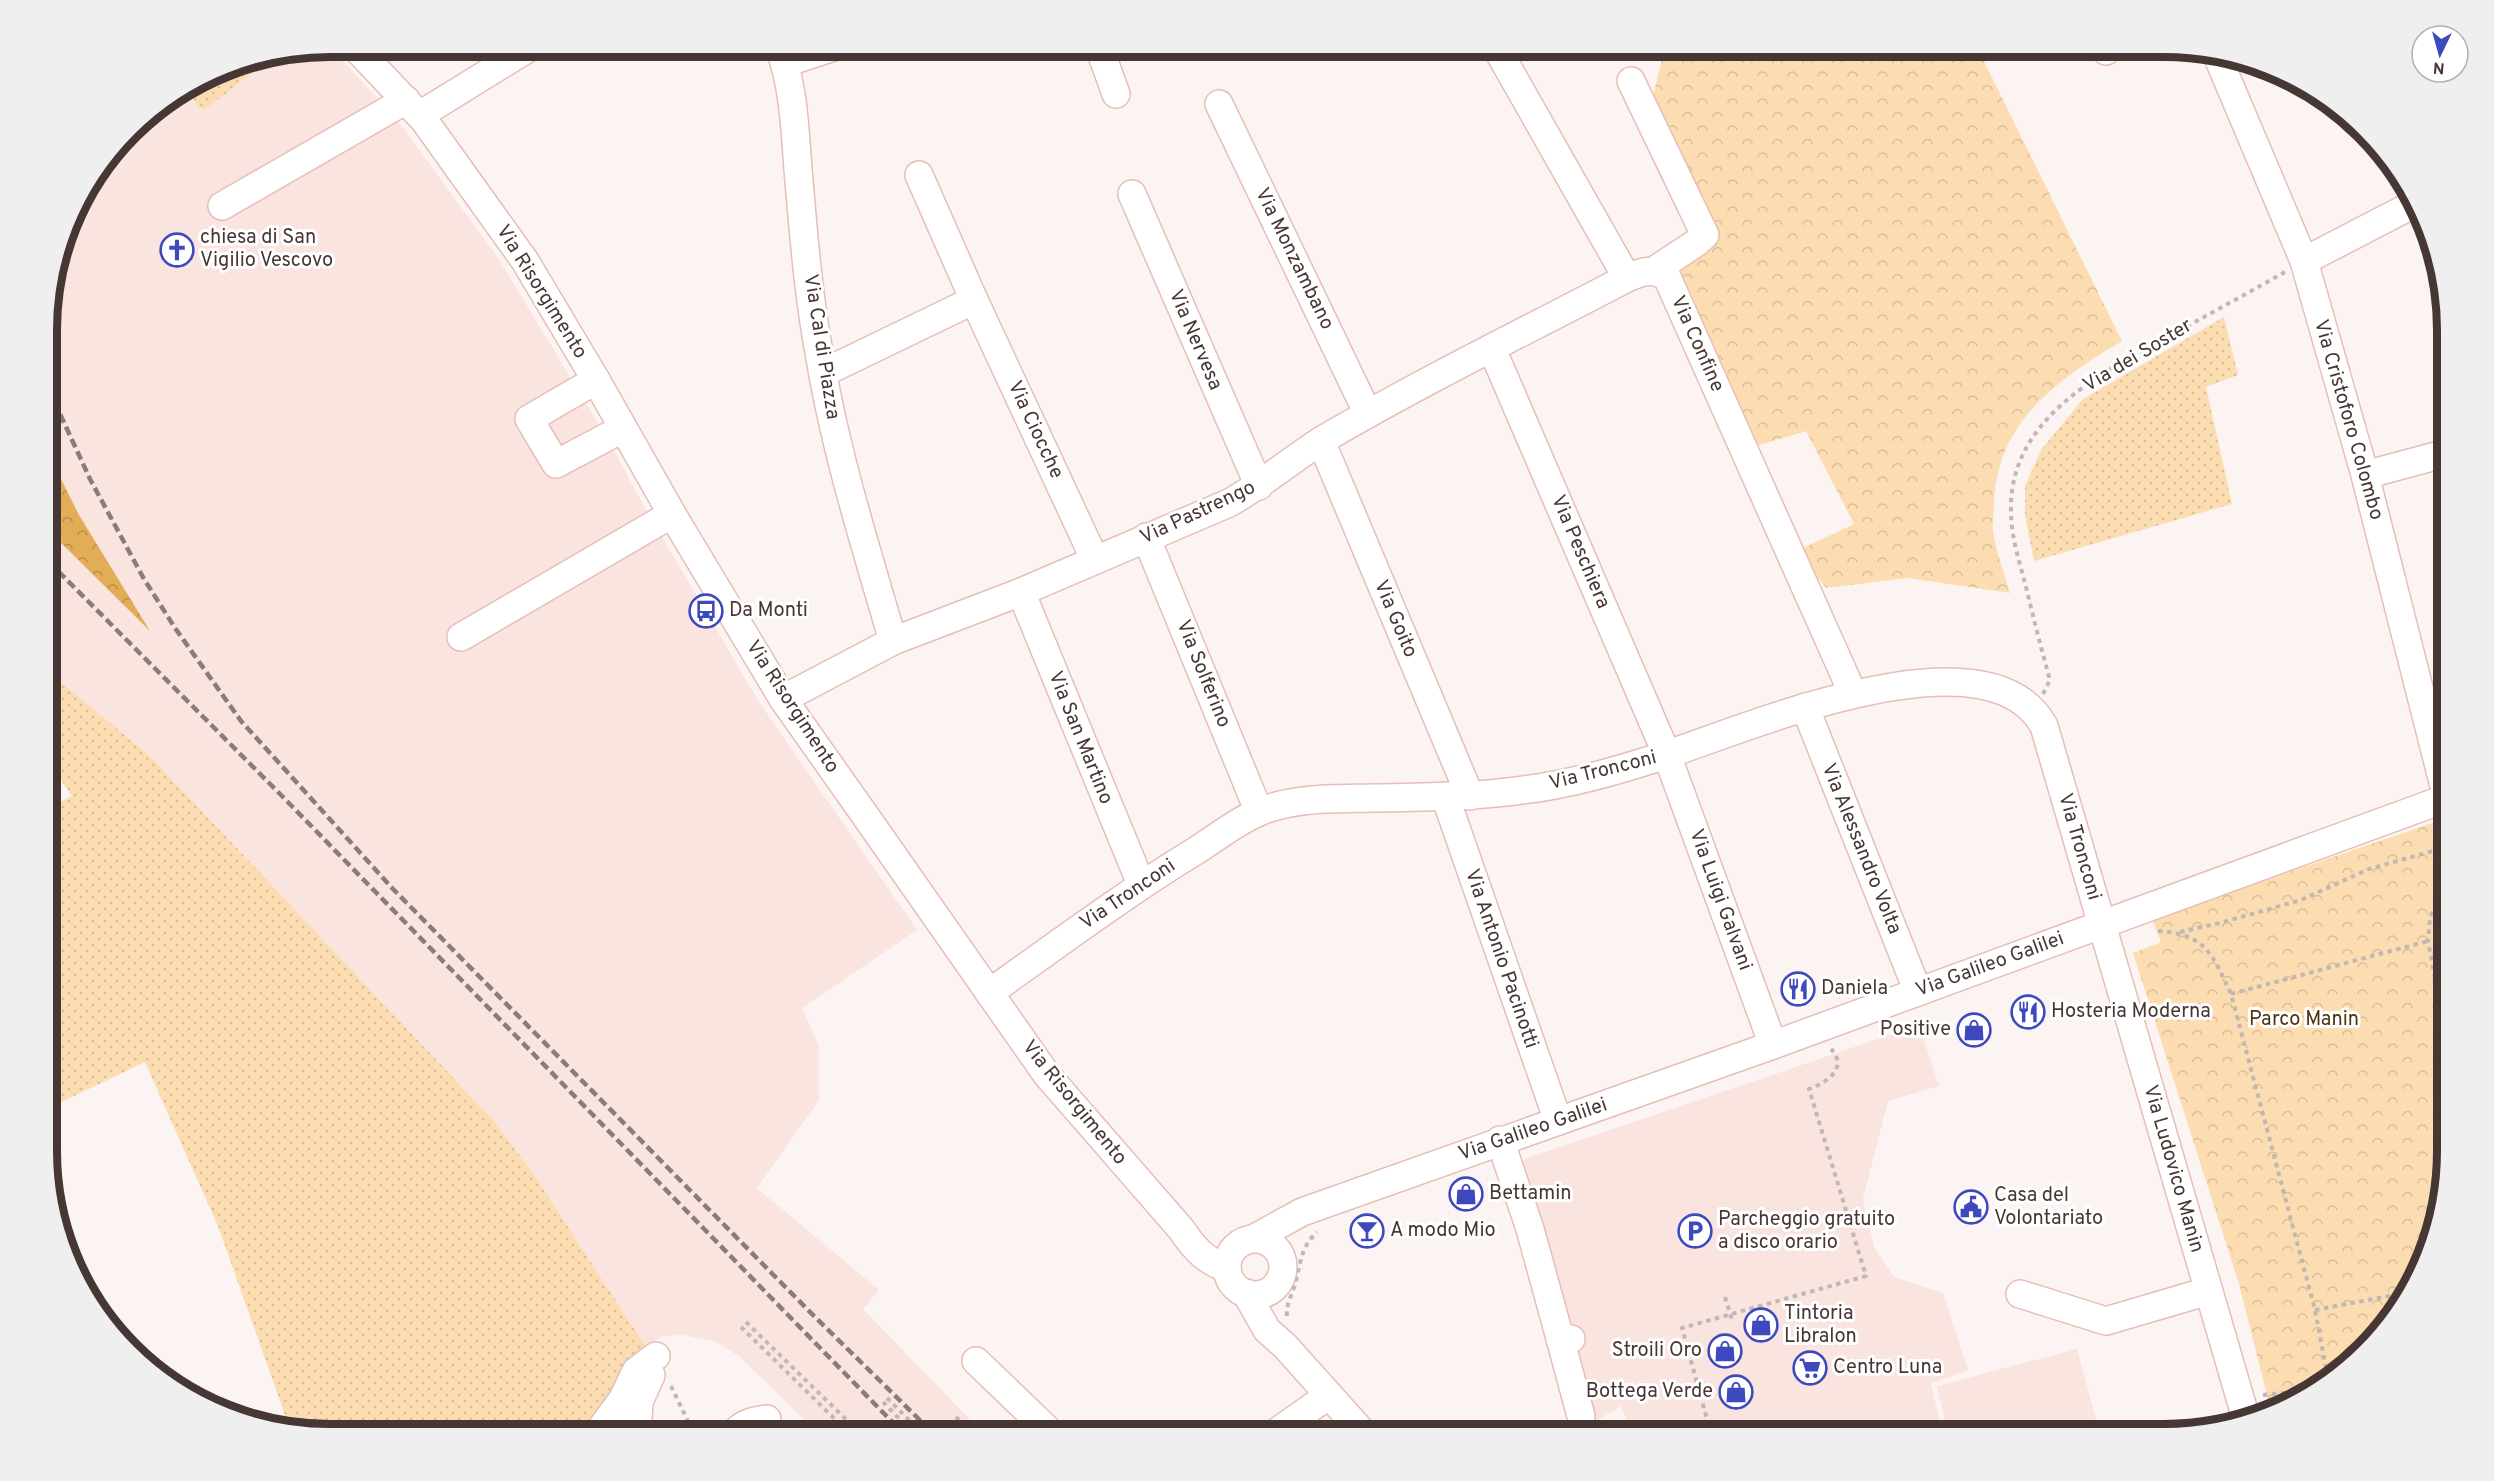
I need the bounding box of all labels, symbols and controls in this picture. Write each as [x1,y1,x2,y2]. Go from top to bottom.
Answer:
north arrow [2410,24,2470,84]
text: N [2432,56,2445,77]
street label: Via Monzambano [1248,184,1340,334]
street label: Via Risorgimento [489,220,593,364]
place label: chiesa di San Vigilio Vescovo [200,225,333,274]
church icon: chiesa di San Vigilio Vescovo [159,232,195,268]
street label: Via Cal di Piazza [797,273,845,421]
street label: Via Nervesa [1162,286,1228,394]
street label: Via Confine [1664,292,1730,396]
street label: Via dei Soster [2079,313,2198,399]
street label: Via Cristoforo Colombo [2307,317,2389,523]
street label: Via Ciocche [1001,377,1069,483]
street label: Via Pastrengo [1136,475,1260,551]
street label: Via Peschiera [1544,491,1616,613]
street label: Via Goito [1367,576,1423,662]
bus stop icon: Da Monti [688,593,724,629]
place label: Da Monti [729,598,808,624]
street label: Via Solferino [1170,616,1236,732]
street label: Via Risorgimento [739,636,845,778]
street label: Via San Martino [1041,668,1119,808]
street label: Via Tronconi [1547,745,1659,797]
street label: Via Alessandro Volta [1815,760,1907,938]
street label: Via Tronconi [2051,791,2107,903]
street label: Via Luigi Galvani [1682,826,1758,974]
street label: Via Tronconi [1075,853,1181,937]
street label: Via Antonio Pacinotti [1458,866,1544,1052]
street label: Via Galileo Galilei [1912,926,2068,1004]
restaurant icon: Daniela [1780,971,1816,1007]
place label: Daniela [1821,976,1888,1002]
restaurant icon: Hosteria Moderna [2010,994,2046,1030]
place label: Hosteria Moderna [2051,999,2211,1025]
park label: Parco Manin [2249,1007,2359,1033]
shop icon: Positive [1956,1012,1992,1048]
place label: Positive [1880,1017,1951,1043]
street label: Via Risorgimento [1016,1035,1132,1171]
street label: Via Ludovico Manin [2137,1082,2209,1256]
street label: Via Galileo Galilei [1455,1092,1611,1168]
shop icon: Bettamin [1448,1176,1484,1212]
place label: Bettamin [1489,1181,1572,1207]
place label: Casa del Volontariato [1994,1183,2103,1232]
public building icon: Casa del Volontariato [1953,1189,1989,1225]
place label: Parcheggio gratuito a disco orario [1718,1207,1895,1256]
bar icon: A modo Mio [1349,1213,1385,1249]
parking icon: Parcheggio gratuito a disco orario [1677,1213,1713,1249]
place label: A modo Mio [1390,1218,1496,1244]
place label: Tintoria Libralon [1784,1301,1857,1350]
shop icon: Tintoria Libralon [1743,1307,1779,1343]
shop icon: Stroili Oro [1707,1333,1743,1369]
place label: Stroili Oro [1612,1338,1702,1364]
supermarket icon: Centro Luna [1792,1350,1828,1386]
place label: Centro Luna [1833,1355,1942,1381]
shop icon: Bottega Verde [1718,1374,1754,1410]
place label: Bottega Verde [1586,1379,1713,1405]

